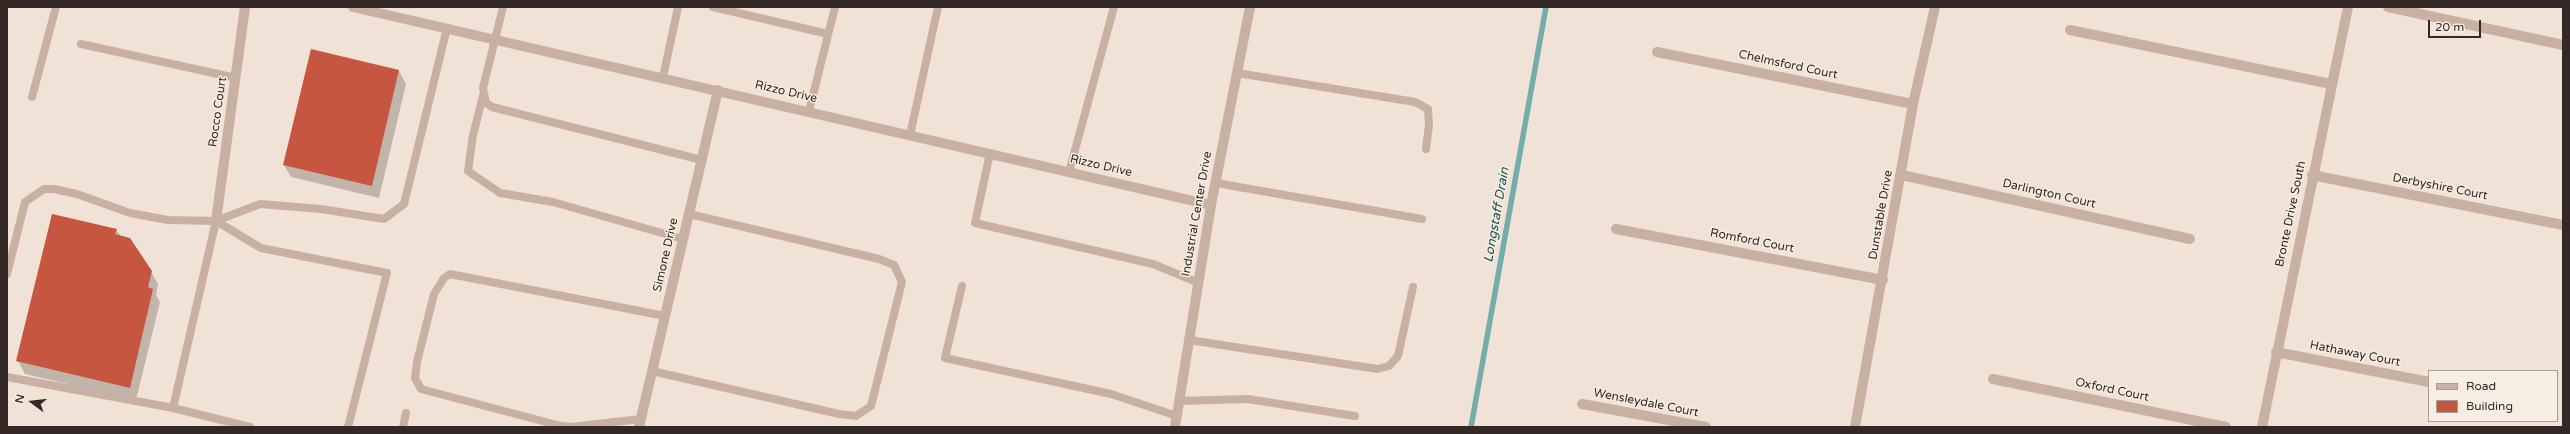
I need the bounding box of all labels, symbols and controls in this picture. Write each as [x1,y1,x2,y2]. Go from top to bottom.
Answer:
scale bar [2430,12,2483,38]
text: 20 m [2435,20,2464,34]
street label: Chelmsford Court [1737,47,1839,83]
street label: Rocco Court [206,76,230,148]
street label: Rizzo Drive [753,78,819,106]
street label: Industrial Center Drive [1179,150,1215,278]
street label: Rizzo Drive [1068,152,1134,180]
street label: Bronte Drive South [2273,160,2309,268]
water label: Longstaff Drain [1481,166,1513,264]
street label: Dunstable Drive [1866,169,1896,261]
street label: Derbyshire Court [2391,171,2489,203]
street label: Darlington Court [2001,176,2097,212]
street label: Simone Drive [651,217,681,293]
street label: Romford Court [1709,226,1795,256]
street label: Hathaway Court [2309,338,2401,370]
legend [2428,370,2558,422]
street label: Oxford Court [2074,375,2150,405]
text: Road [2466,379,2496,393]
north arrow [12,382,52,422]
street label: Wensleydale Court [1592,386,1700,420]
text: N [13,393,27,405]
text: Building [2466,399,2513,413]

